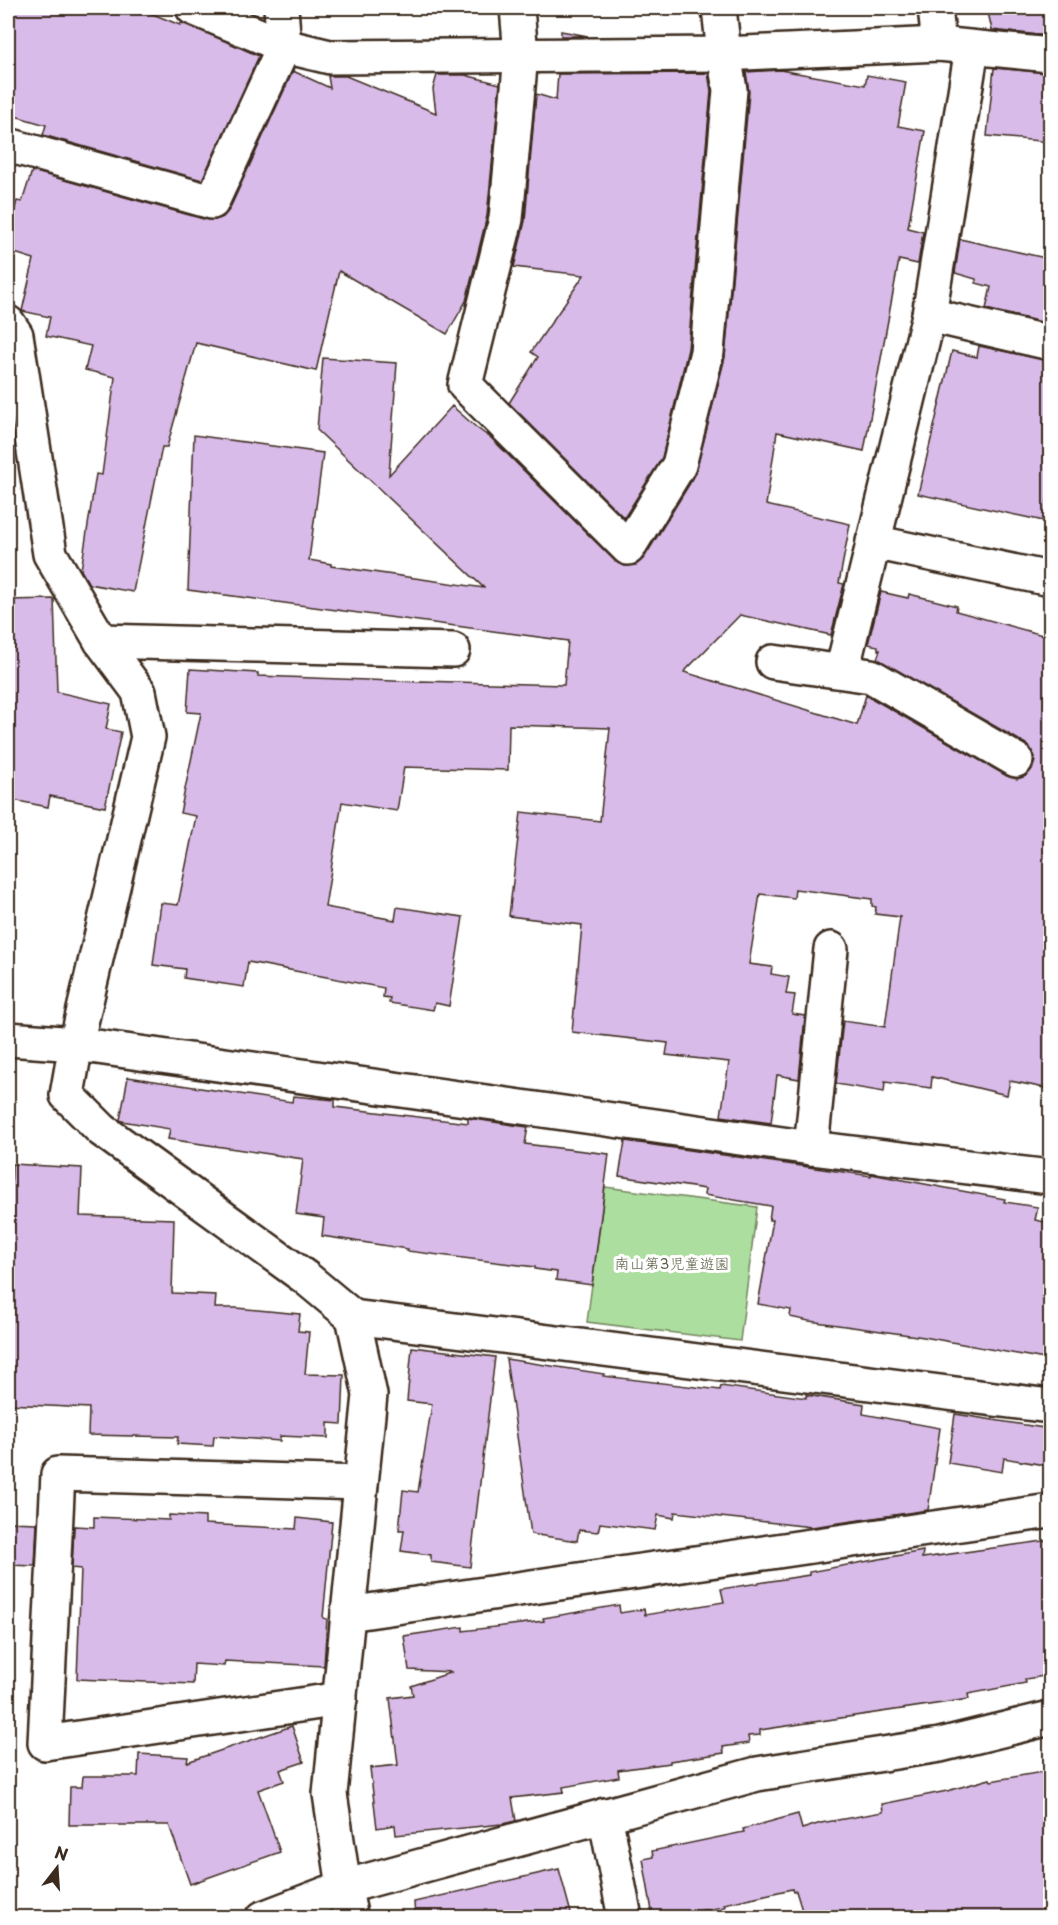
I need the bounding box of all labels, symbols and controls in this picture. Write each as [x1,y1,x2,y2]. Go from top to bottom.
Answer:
park label: 南山第3児童遊園 [615,1251,729,1274]
north arrow [27,1838,87,1898]
text: N [52,1839,71,1866]

